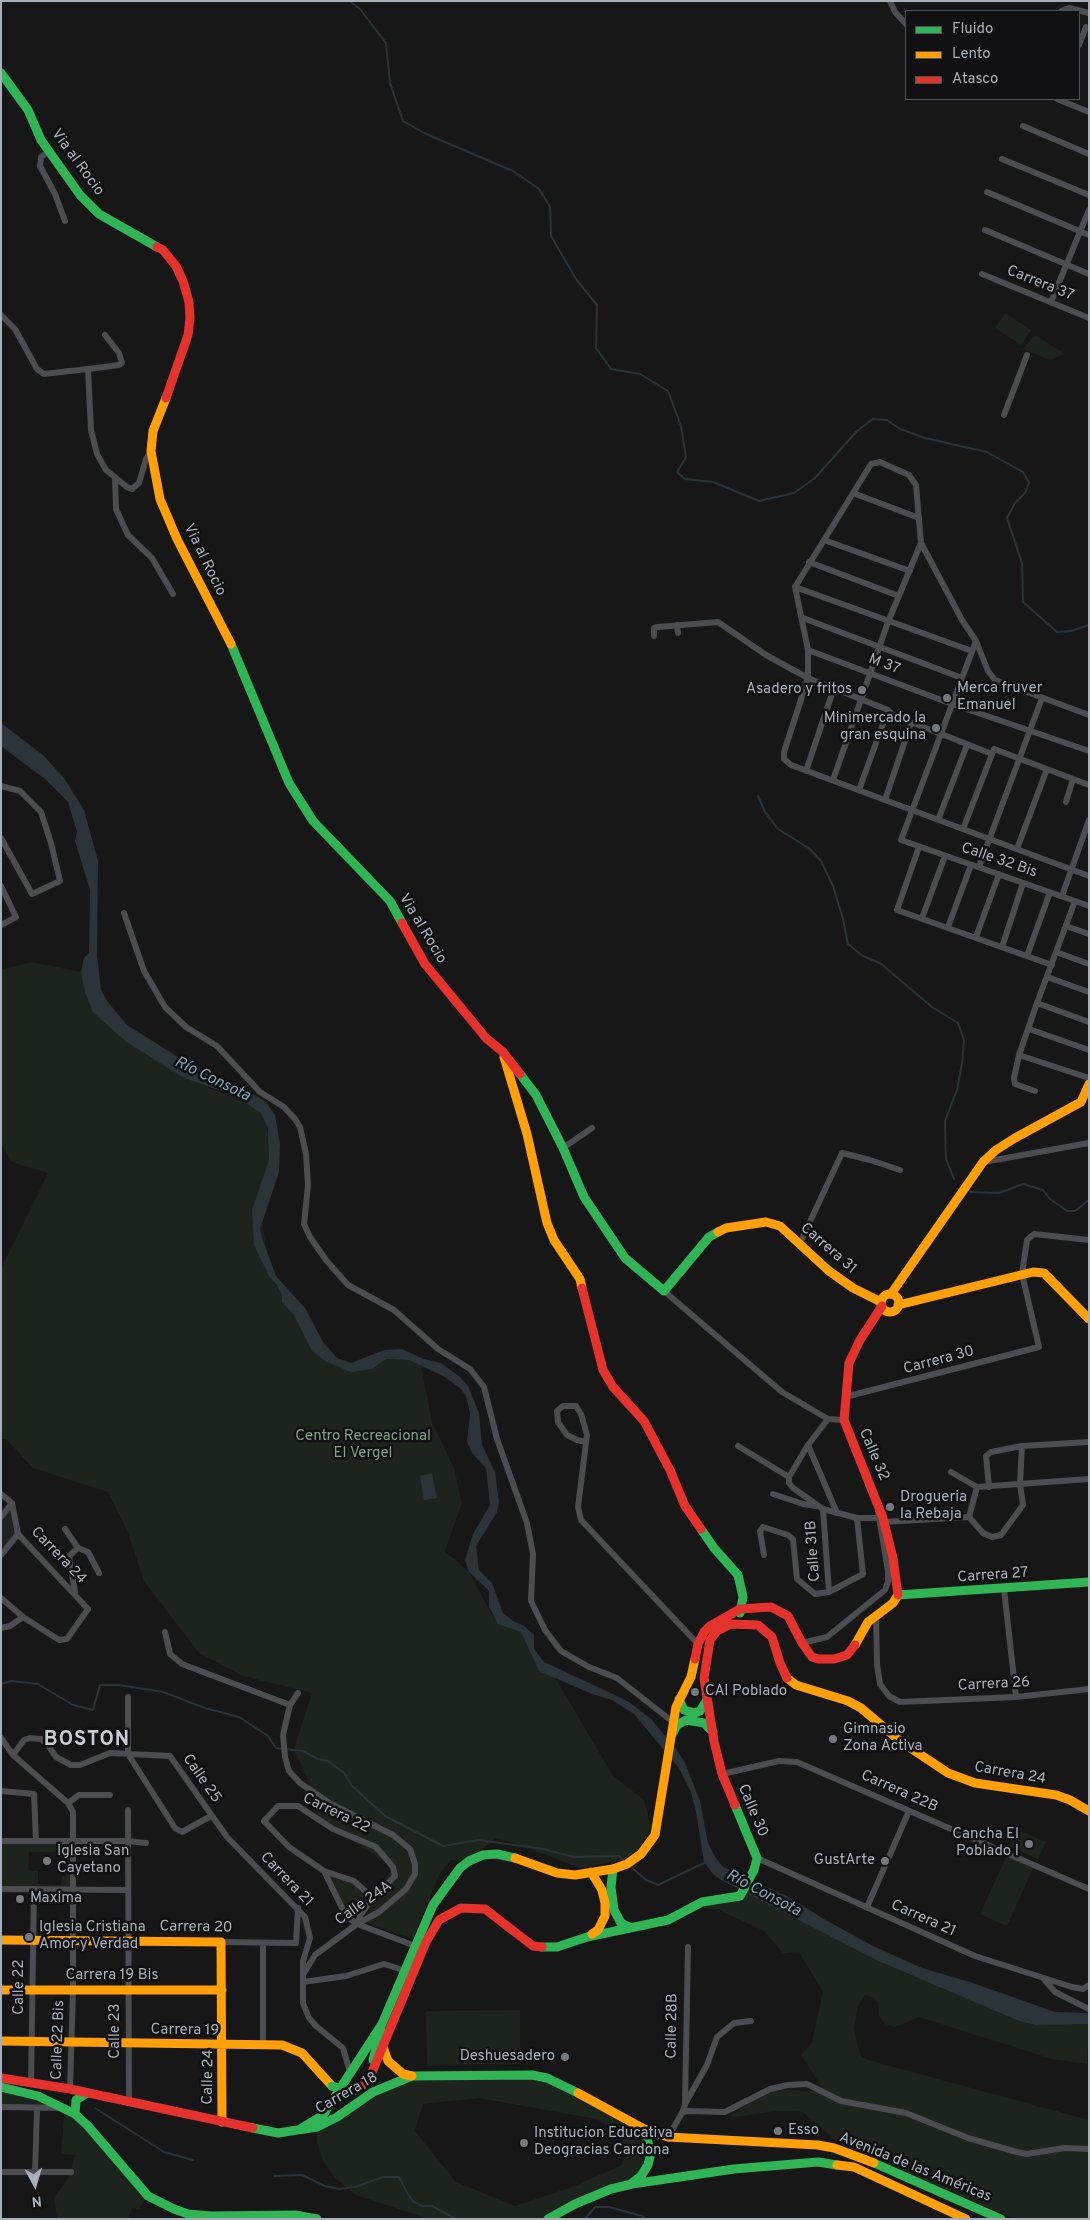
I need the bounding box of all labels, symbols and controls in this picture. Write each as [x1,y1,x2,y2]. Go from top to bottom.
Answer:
legend [905,10,1080,100]
text: Fluido [952,20,993,39]
text: Lento [952,45,991,64]
text: Atasco [952,70,998,89]
street label: Via al Rocio [47,126,107,200]
street label: Carrera 37 [1004,262,1076,306]
street label: Via al Rocio [179,521,229,599]
street label: M 37 [866,651,902,679]
place label: Merca fruver Emanuel [957,680,1042,715]
place label: Asadero y fritos [746,681,852,699]
marker: Asadero y fritos [856,684,868,696]
marker: Merca fruver Emanuel [941,692,953,704]
place label: Minimercado la gran esquina [824,710,926,745]
marker: Minimercado la gran esquina [930,722,942,734]
street label: Calle 32 Bis [959,840,1039,882]
street label: Via al Rocio [394,891,450,967]
water label: Río Consota [171,1053,253,1107]
street label: Carrera 31 [796,1220,860,1278]
street label: Carrera 30 [902,1343,976,1379]
street label: Calle 32 [854,1426,892,1484]
park label: Centro Recreacional El Vergel [295,1428,431,1463]
place label: Drogueria la Rebaja [900,1489,967,1524]
marker: Drogueria la Rebaja [884,1501,896,1513]
street label: Calle 31B [803,1520,825,1582]
street label: Carrera 24 [26,1524,90,1588]
street label: Carrera 27 [957,1565,1029,1587]
street label: Carrera 26 [957,1674,1031,1696]
place label: CAI Poblado [705,1683,787,1701]
marker: CAI Poblado [689,1686,701,1698]
place label: Gimnasio Zona Activa [843,1721,923,1756]
district label: BOSTON [43,1729,131,1753]
marker: Gimnasio Zona Activa [827,1733,839,1745]
street label: Calle 25 [178,1751,224,1807]
street label: Carrera 24 [973,1759,1047,1789]
street label: Carrera 22B [858,1767,940,1817]
street label: Calle 30 [733,1782,771,1840]
street label: Carrera 22 [299,1790,373,1838]
place label: Cancha El Poblado I [952,1826,1019,1861]
marker: Cancha El Poblado I [1023,1838,1035,1850]
place label: Iglesia San Cayetano [57,1843,129,1878]
street label: Carrera 21 [256,1849,316,1911]
place label: GustArte [814,1852,875,1870]
marker: Iglesia San Cayetano [41,1855,53,1867]
marker: GustArte [879,1855,891,1867]
water label: Río Consota [722,1866,804,1922]
street label: Calle 24A [332,1878,396,1930]
place label: Maxima [30,1890,82,1908]
marker: Maxima [14,1893,26,1905]
street label: Carrera 21 [888,1897,958,1941]
street label: Carrera 20 [159,1918,233,1938]
place label: Iglesia Cristiana Amor y Verdad [39,1919,146,1954]
marker: Iglesia Cristiana Amor y Verdad [23,1931,35,1943]
street label: Calle 22 [11,1959,29,2015]
street label: Carrera 19 Bis [66,1967,158,1985]
street label: Calle 28B [663,1993,683,2059]
street label: Calle 22 Bis [49,2000,69,2080]
street label: Calle 23 [107,2003,125,2059]
street label: Carrera 19 [150,2021,220,2041]
place label: Deshuesadero [460,2048,555,2066]
street label: Calle 24 [200,2049,218,2105]
marker: Deshuesadero [559,2051,571,2063]
street label: Carrera 18 [313,2069,381,2119]
place label: Esso [788,2122,819,2140]
place label: Institucion Educativa Deogracias Cardona [534,2125,673,2160]
marker: Esso [772,2125,784,2137]
street label: Avenida de las Américas [836,2129,994,2207]
marker: Institucion Educativa Deogracias Cardona [518,2137,530,2149]
north arrow [10,2160,60,2210]
text: N [31,2191,43,2209]

